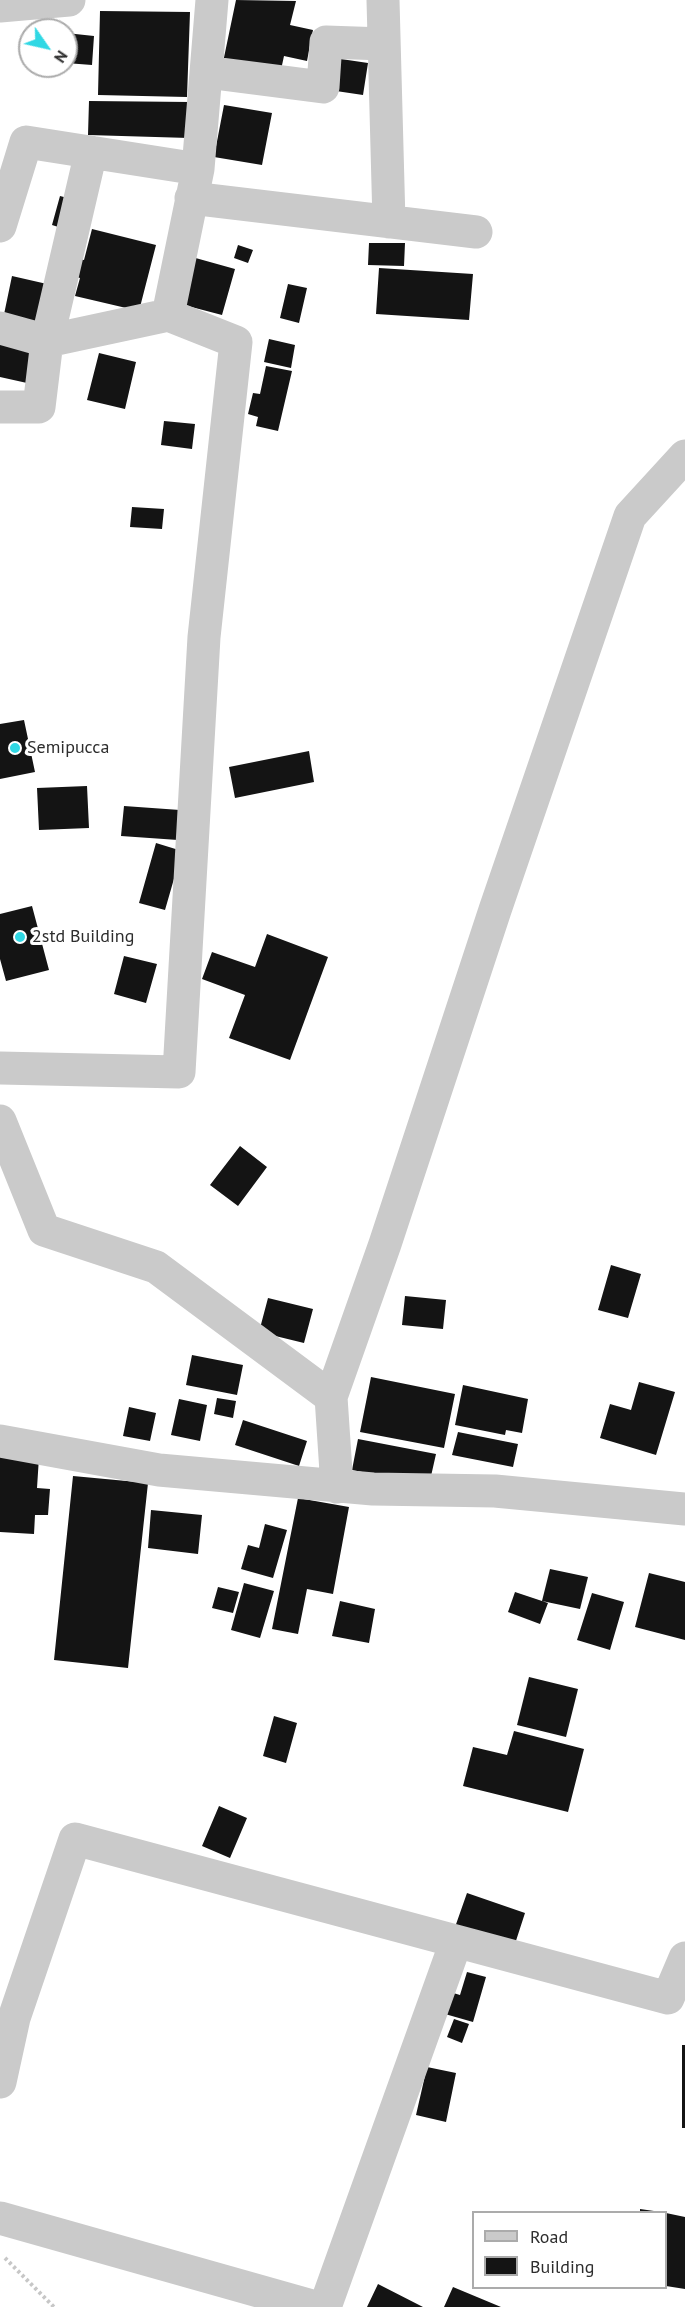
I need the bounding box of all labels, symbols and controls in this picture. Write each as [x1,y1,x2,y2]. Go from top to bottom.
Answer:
north arrow [18,18,78,78]
text: N [50,47,72,67]
place label: Semipucca [27,737,109,759]
marker: Semipucca [8,741,22,755]
place label: 2std Building [32,926,134,948]
marker: 2std Building [13,930,27,944]
legend [472,2211,667,2289]
text: Road [530,2225,568,2248]
text: Building [530,2255,594,2278]

